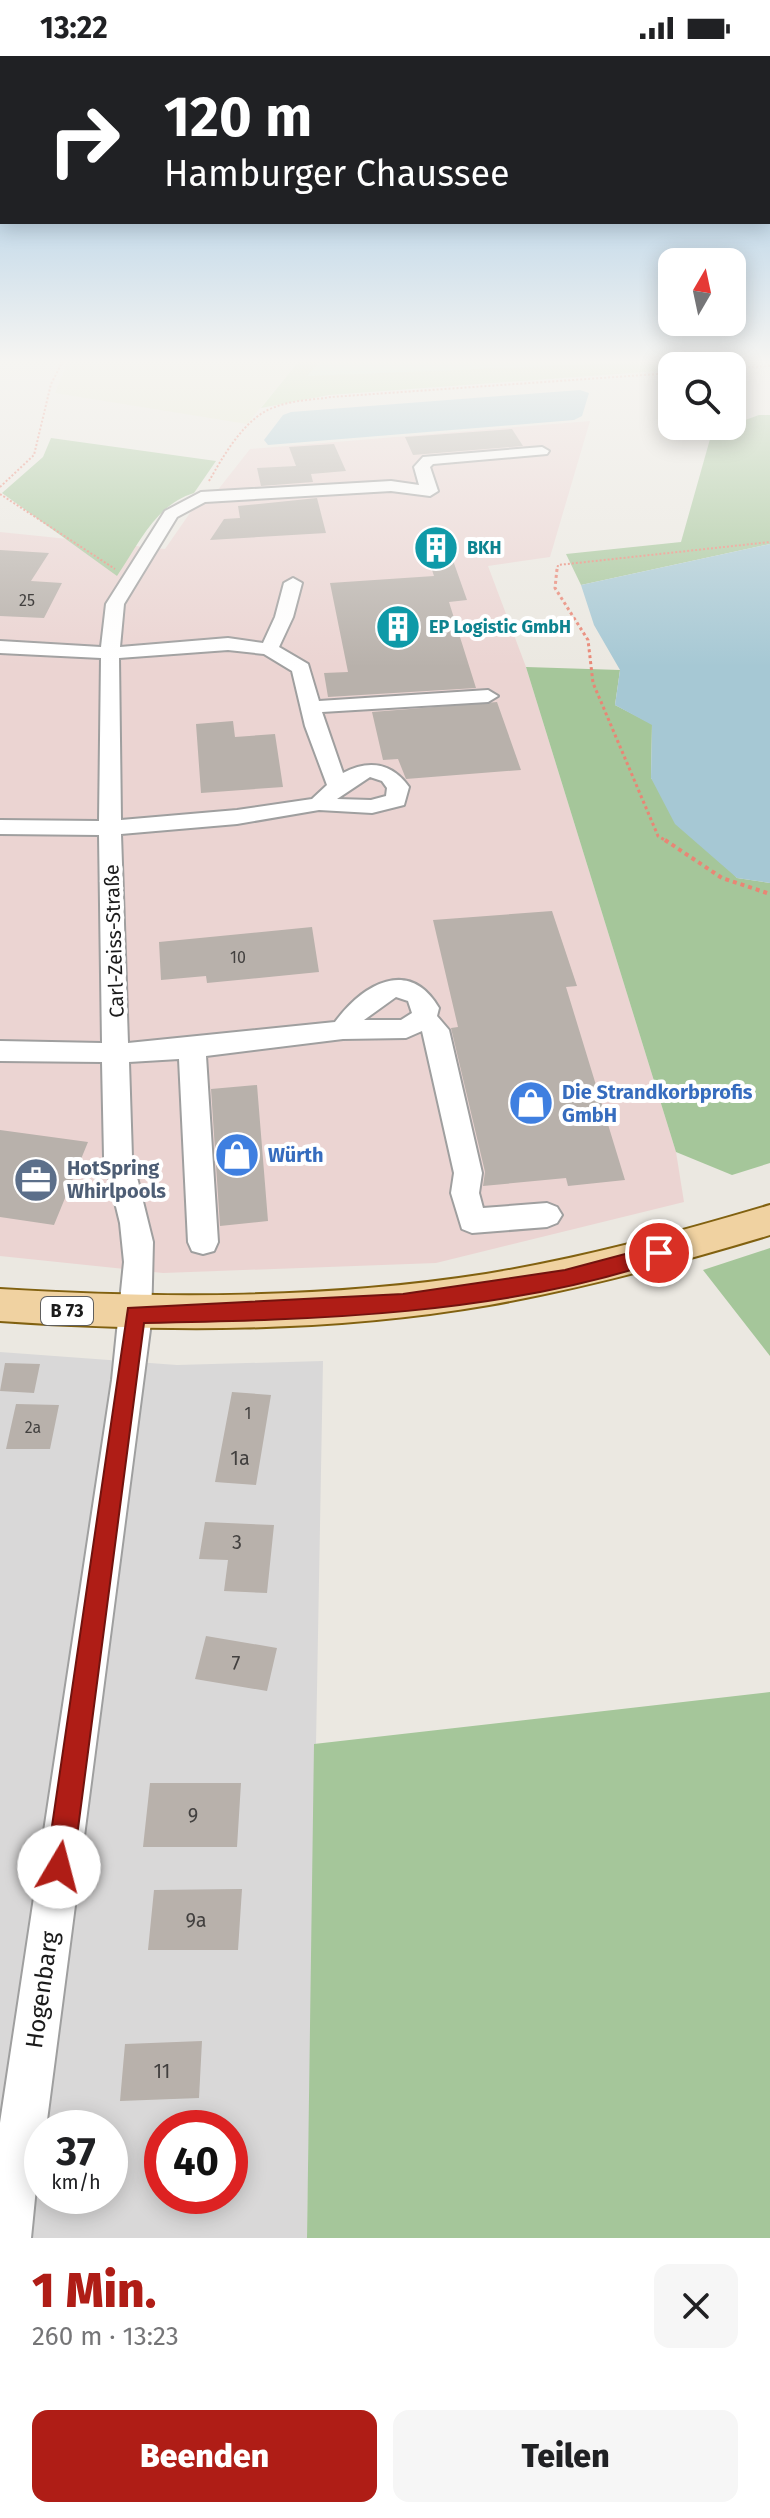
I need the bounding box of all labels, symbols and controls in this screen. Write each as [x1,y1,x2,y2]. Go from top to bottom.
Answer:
text: 13:22 [40,10,108,46]
text: 120 m [164,84,312,151]
icon: right [32,88,136,192]
text: Hamburger Chaussee [164,152,510,196]
north arrow [658,248,746,336]
map controls [658,248,746,440]
button: search [658,352,746,440]
building icon: BKH [412,524,460,572]
place label: BKH [467,537,502,559]
house number: 25 [19,591,35,610]
building icon: EP Logistic GmbH [374,603,422,651]
place label: EP Logistic GmbH [429,616,571,638]
street label: Carl-Zeiss-Straße [99,864,129,1018]
house number: 10 [230,948,246,967]
shop icon: Die Strandkorbprofis GmbH [507,1079,555,1127]
place label: Die Strandkorbprofis GmbH [562,1080,753,1127]
shop icon: Würth [213,1131,261,1179]
place label: Würth [268,1143,323,1167]
office icon: HotSpring Whirlpools [12,1156,60,1204]
place label: HotSpring Whirlpools [67,1156,166,1203]
pin [625,1219,693,1287]
icon: arrive [637,1231,681,1275]
road number: B 73 [41,1297,93,1325]
house number: 1 [245,1404,251,1423]
house number: 2a [25,1418,41,1437]
house number: 1a [230,1446,250,1470]
house number: 3 [232,1530,242,1554]
house number: 7 [232,1651,241,1675]
house number: 9 [188,1803,198,1827]
position arrow [17,1825,101,1909]
house number: 9a [185,1908,207,1932]
street label: Hogenbarg [20,1929,64,2050]
house number: 11 [153,2059,171,2083]
speed limit sign: 40 [144,2110,248,2214]
text: 37 [56,2128,96,2176]
text: km/h [51,2170,101,2194]
text: 1 Min. [32,2262,156,2320]
button: close [654,2264,738,2348]
text: 260 m · 13:23 [32,2321,179,2352]
button: Beenden [32,2410,377,2502]
button: Teilen [393,2410,738,2502]

